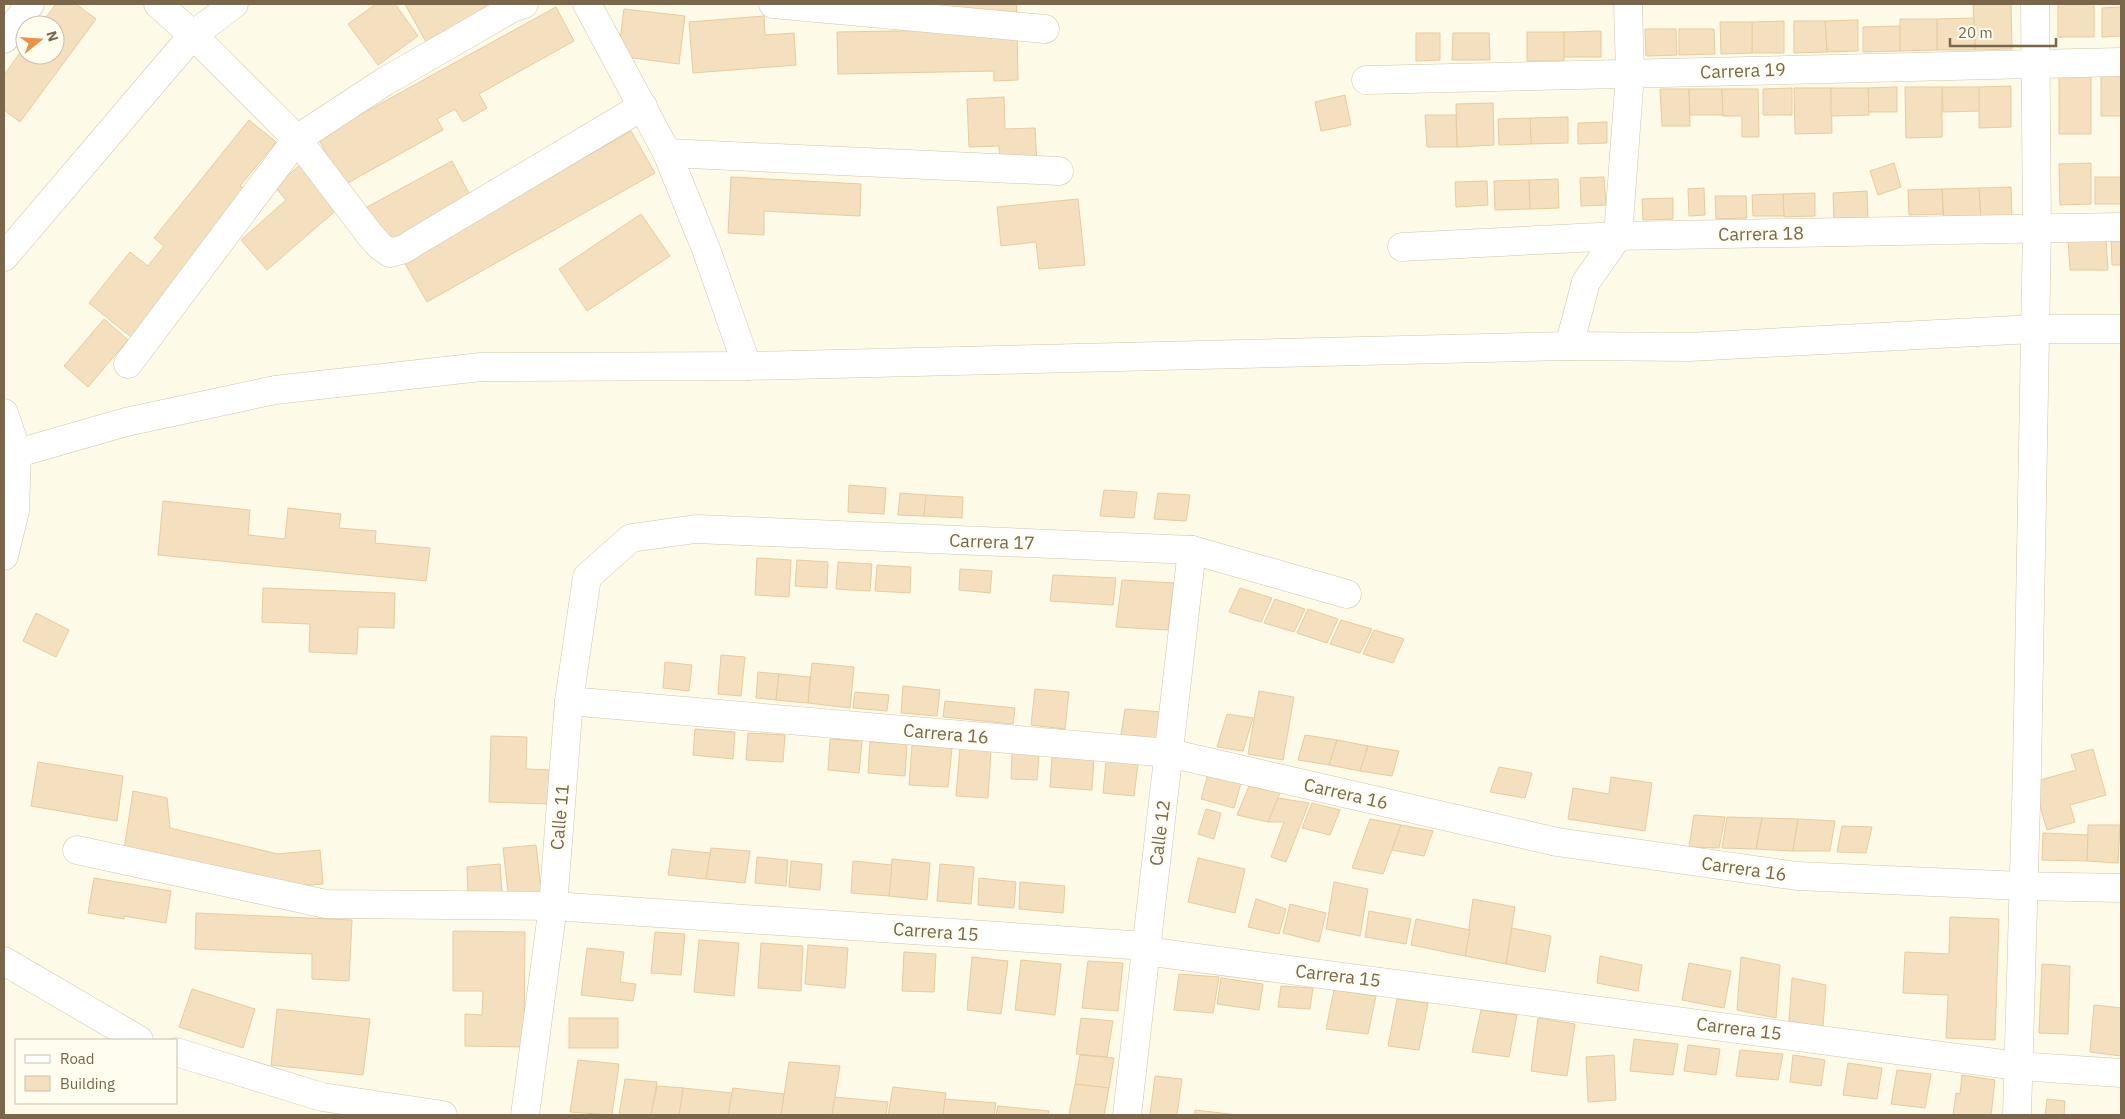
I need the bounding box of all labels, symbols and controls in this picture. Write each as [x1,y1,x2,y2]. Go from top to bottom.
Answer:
north arrow [15,15,65,65]
scale bar [1950,15,2056,47]
text: 20 m [1958,23,1993,42]
text: N [42,29,63,44]
street label: Carrera 19 [1700,58,1786,83]
street label: Carrera 18 [1718,221,1804,246]
street label: Carrera 17 [949,529,1035,554]
street label: Carrera 16 [902,718,990,749]
street label: Carrera 16 [1302,773,1390,814]
street label: Calle 11 [545,783,574,851]
street label: Calle 12 [1144,799,1175,867]
street label: Carrera 16 [1700,851,1788,886]
street label: Carrera 15 [892,917,980,946]
street label: Carrera 15 [1294,959,1382,992]
street label: Carrera 15 [1695,1012,1783,1045]
legend [15,1039,178,1104]
text: Road [60,1049,95,1068]
text: Building [60,1074,115,1093]

